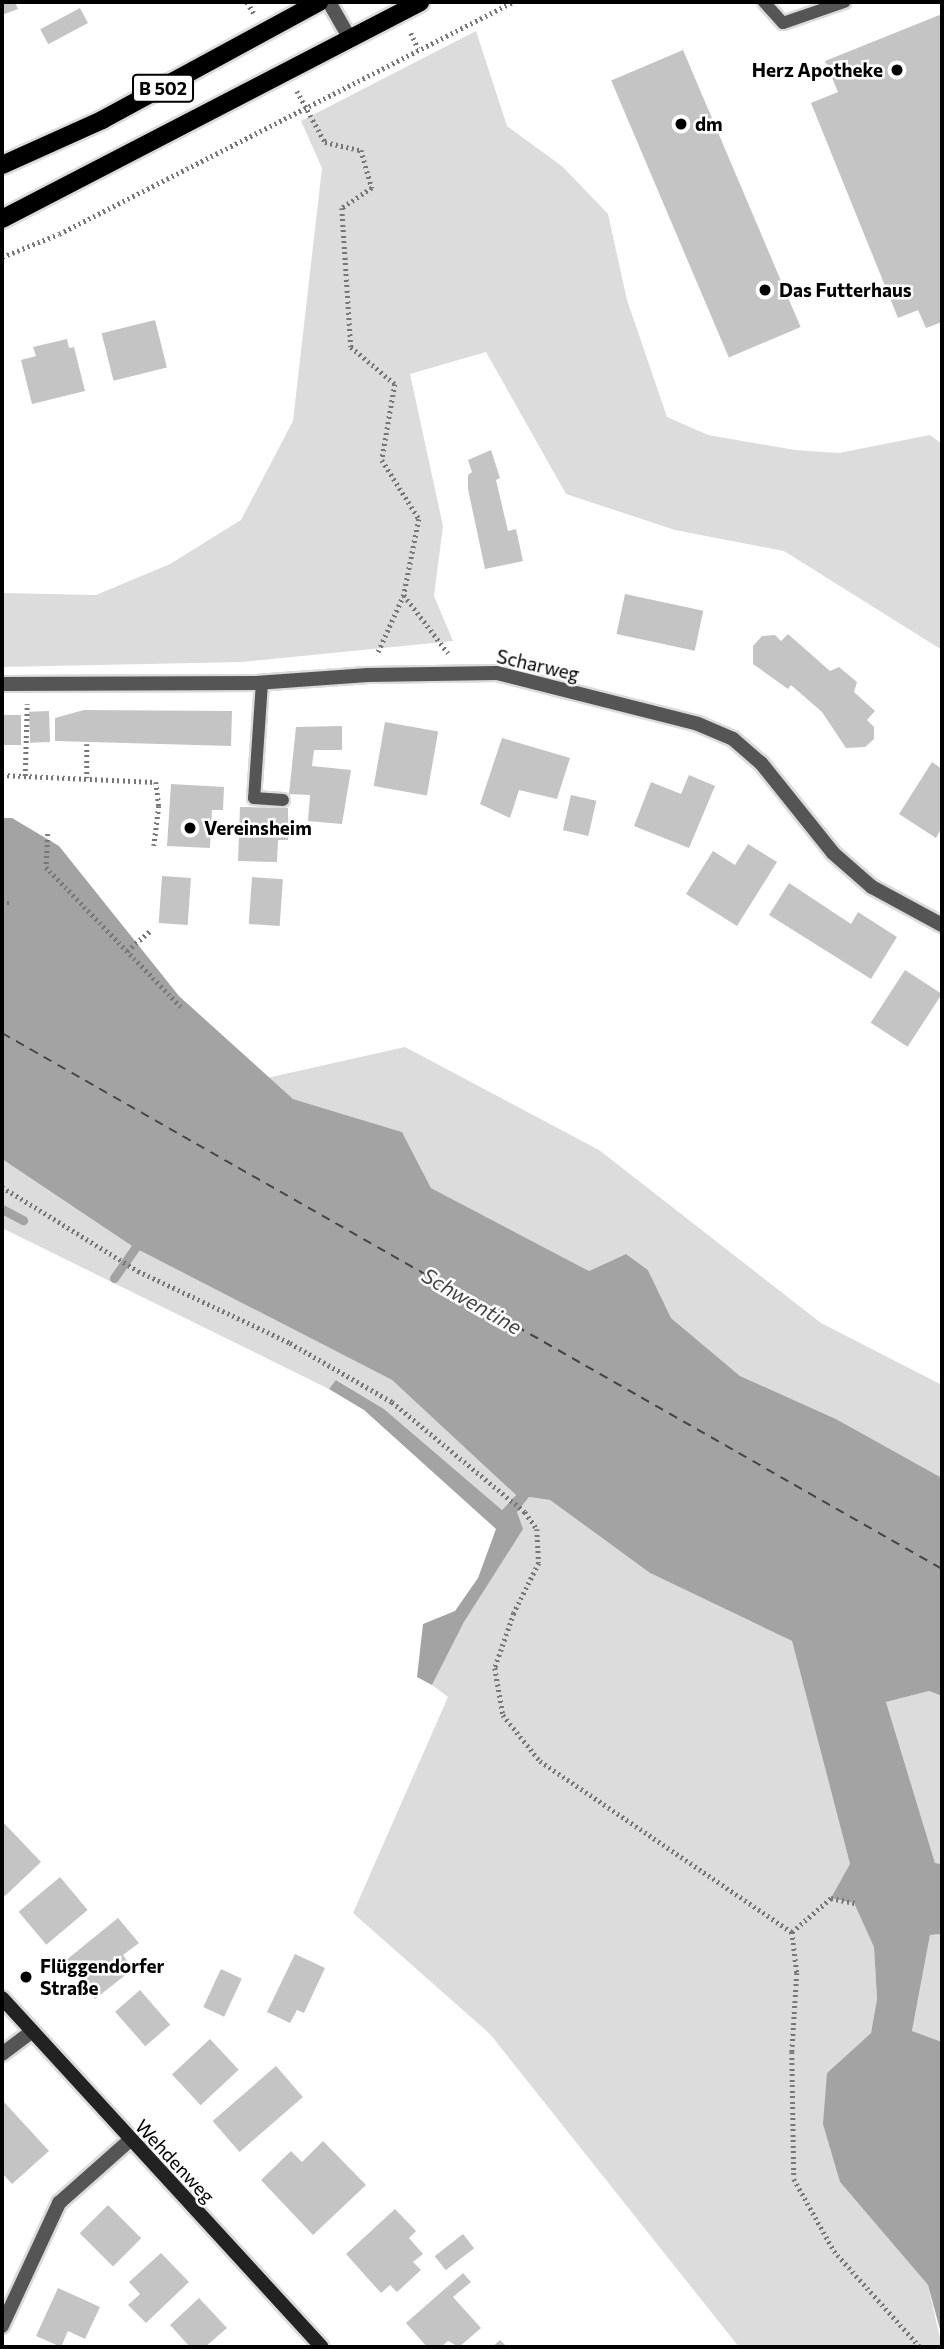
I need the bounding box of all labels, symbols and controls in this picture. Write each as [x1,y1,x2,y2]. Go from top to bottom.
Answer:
place label: Herz Apotheke [752,59,883,81]
marker: Herz Apotheke [889,62,905,78]
road number: B 502 [132,74,194,102]
place label: dm [695,113,723,135]
marker: dm [673,116,689,132]
place label: Das Futterhaus [779,279,912,301]
marker: Das Futterhaus [757,282,773,298]
street label: Scharweg [494,644,582,686]
place label: Vereinsheim [204,817,312,839]
marker: Vereinsheim [182,820,198,836]
water label: Schwentine [418,1262,526,1340]
place label: Flüggendorfer Straße [40,1955,164,1999]
marker: Flüggendorfer Straße [18,1969,34,1985]
street label: Wehdenweg [131,2115,219,2207]

